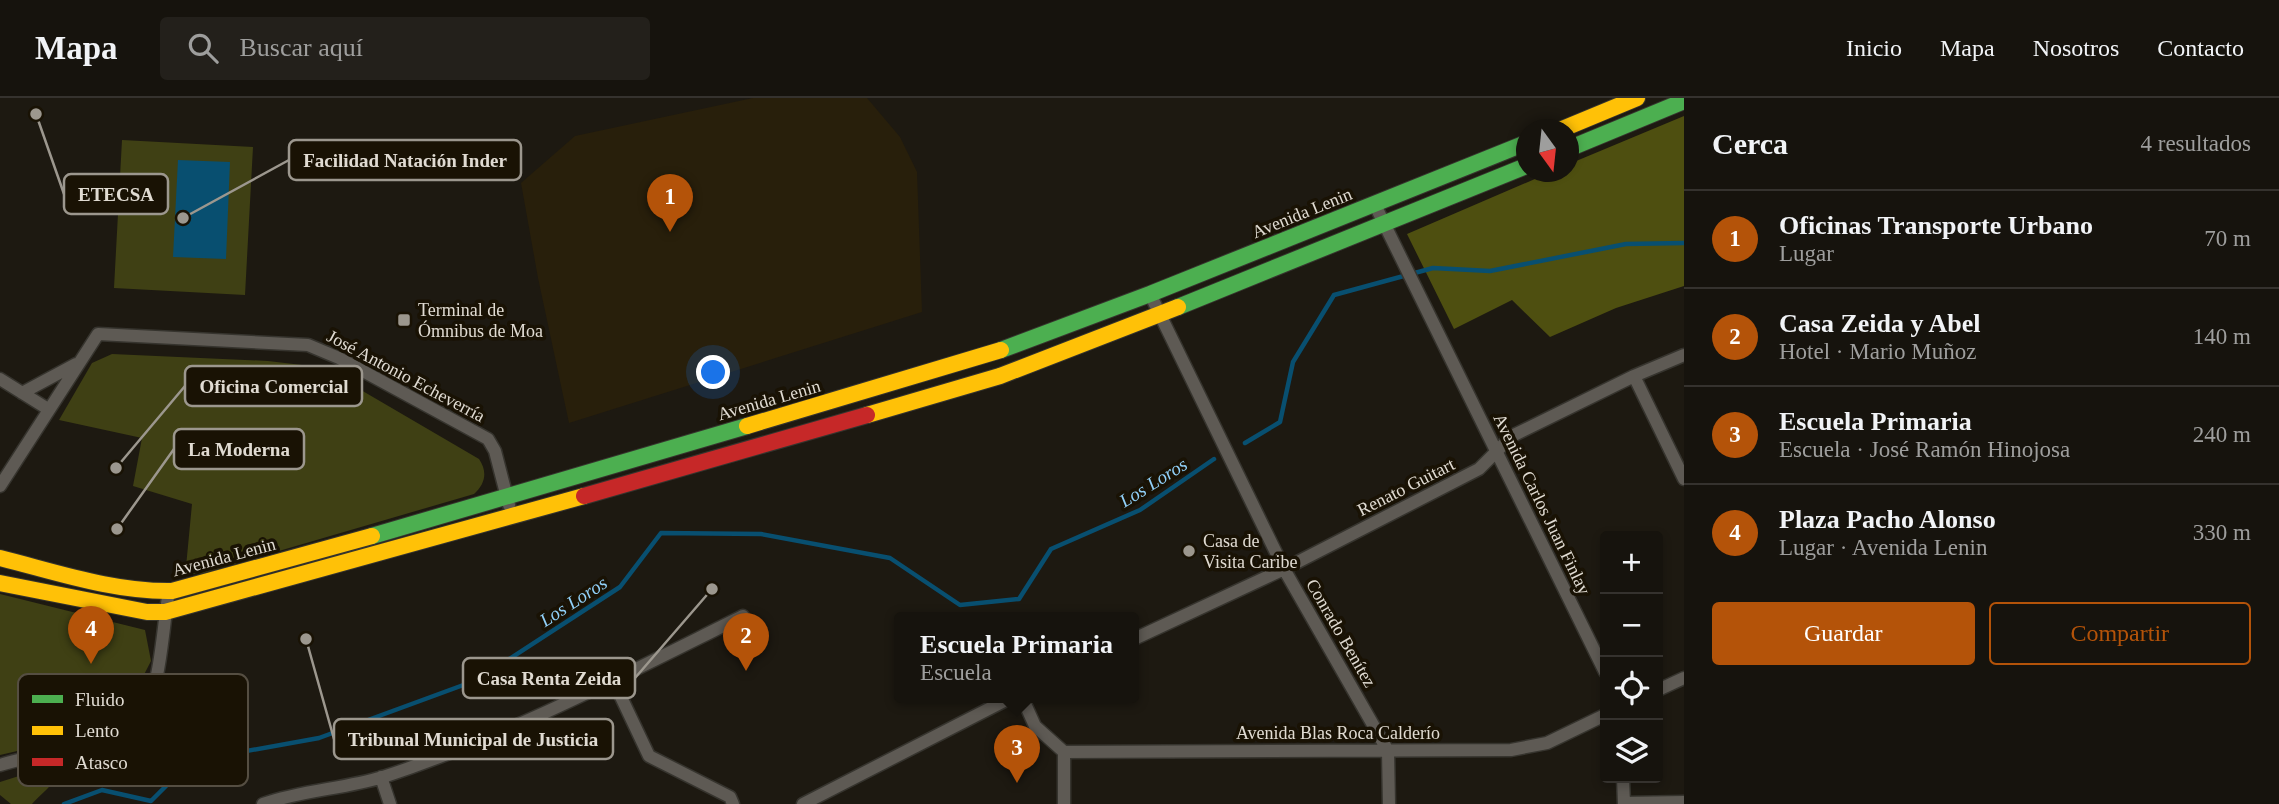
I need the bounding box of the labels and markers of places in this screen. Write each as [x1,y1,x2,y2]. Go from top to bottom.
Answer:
callout: Facilidad Natación Inder [289,140,521,180]
callout: ETECSA [64,174,168,214]
pin: 1 [647,174,693,232]
place label: Terminal de Ómnibus de Moa [418,300,543,341]
marker: Terminal de Ómnibus de Moa [396,312,412,328]
callout: Oficina Comercial [185,366,362,406]
callout: La Moderna [174,429,304,469]
place label: Casa de Visita Caribe [1203,531,1297,572]
marker: Casa de Visita Caribe [1181,543,1197,559]
pin: 4 [68,606,114,664]
pin: 2 [723,613,769,671]
callout: Casa Renta Zeida [463,658,635,698]
callout: Tribunal Municipal de Justicia [334,719,613,759]
pin: 3 [994,725,1040,783]

